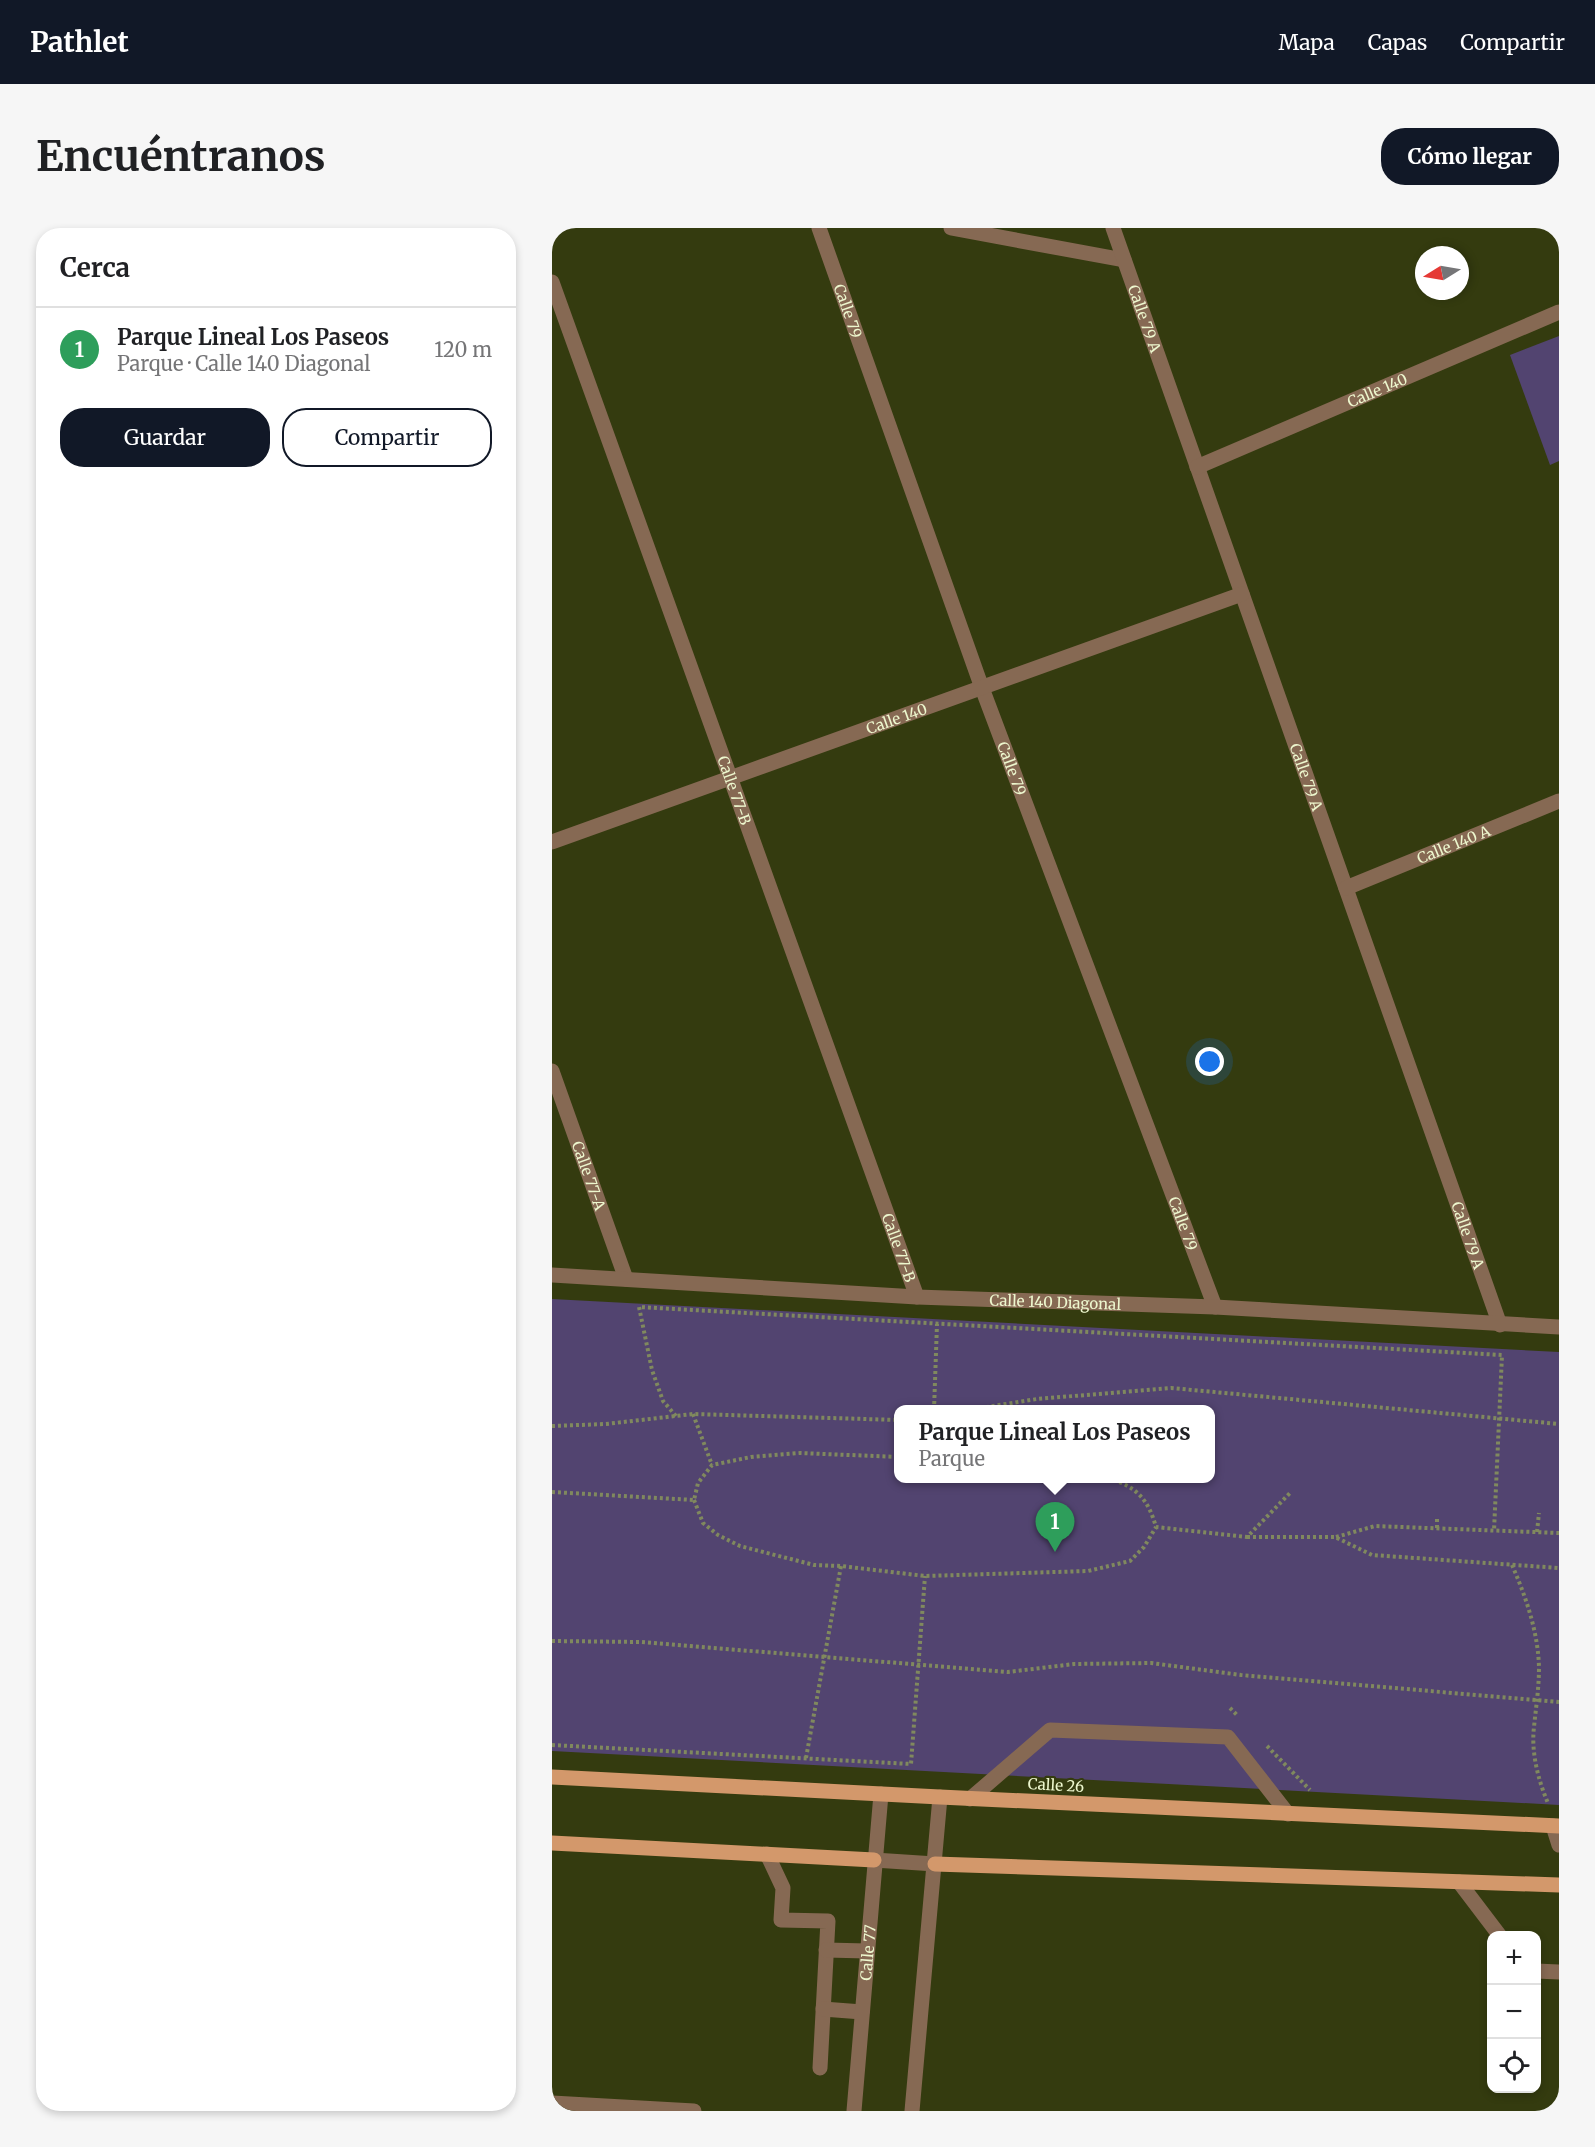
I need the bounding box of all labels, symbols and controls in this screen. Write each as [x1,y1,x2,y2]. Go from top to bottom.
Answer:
text: Pathlet [30,24,129,60]
text: Mapa [1278,29,1335,56]
text: Capas [1368,29,1427,56]
text: Compartir [1460,29,1565,56]
button: Cómo llegar [1381,128,1559,185]
text: Encuéntranos [36,130,325,182]
north arrow [1415,246,1469,300]
text: Cerca [60,251,130,284]
street label: Calle 79 [830,281,867,341]
street label: Calle 79 A [1124,282,1166,355]
text: Parque Lineal Los Paseos [117,323,389,351]
text: 1 [75,337,84,362]
text: 120 m [434,337,492,362]
text: Parque · Calle 140 Diagonal [117,351,370,376]
street label: Calle 140 [1344,369,1410,411]
button: Guardar [60,408,270,467]
button: Compartir [282,408,492,467]
street label: Calle 140 [863,699,929,738]
street label: Calle 79 [994,739,1031,798]
street label: Calle 79 A [1286,741,1327,814]
street label: Calle 77-B [714,753,756,827]
street label: Calle 140 A [1414,821,1493,868]
your location [1195,1047,1224,1076]
street label: Calle 77-A [568,1138,610,1213]
street label: Calle 79 [1165,1194,1202,1253]
street label: Calle 79 A [1448,1199,1489,1272]
street label: Calle 77-B [878,1210,920,1285]
street label: Calle 140 Diagonal [989,1290,1122,1313]
popup [894,1405,1215,1483]
text: Parque Lineal Los Paseos [918,1418,1191,1446]
text: Parque [918,1446,985,1471]
pin: 1 [1036,1502,1074,1552]
street label: Calle 26 [1027,1774,1085,1796]
street label: Calle 77 [856,1924,879,1981]
map controls [1487,1931,1541,2093]
button: + [1487,1931,1541,1985]
button: − [1487,1985,1541,2039]
button: locate [1487,2039,1541,2093]

